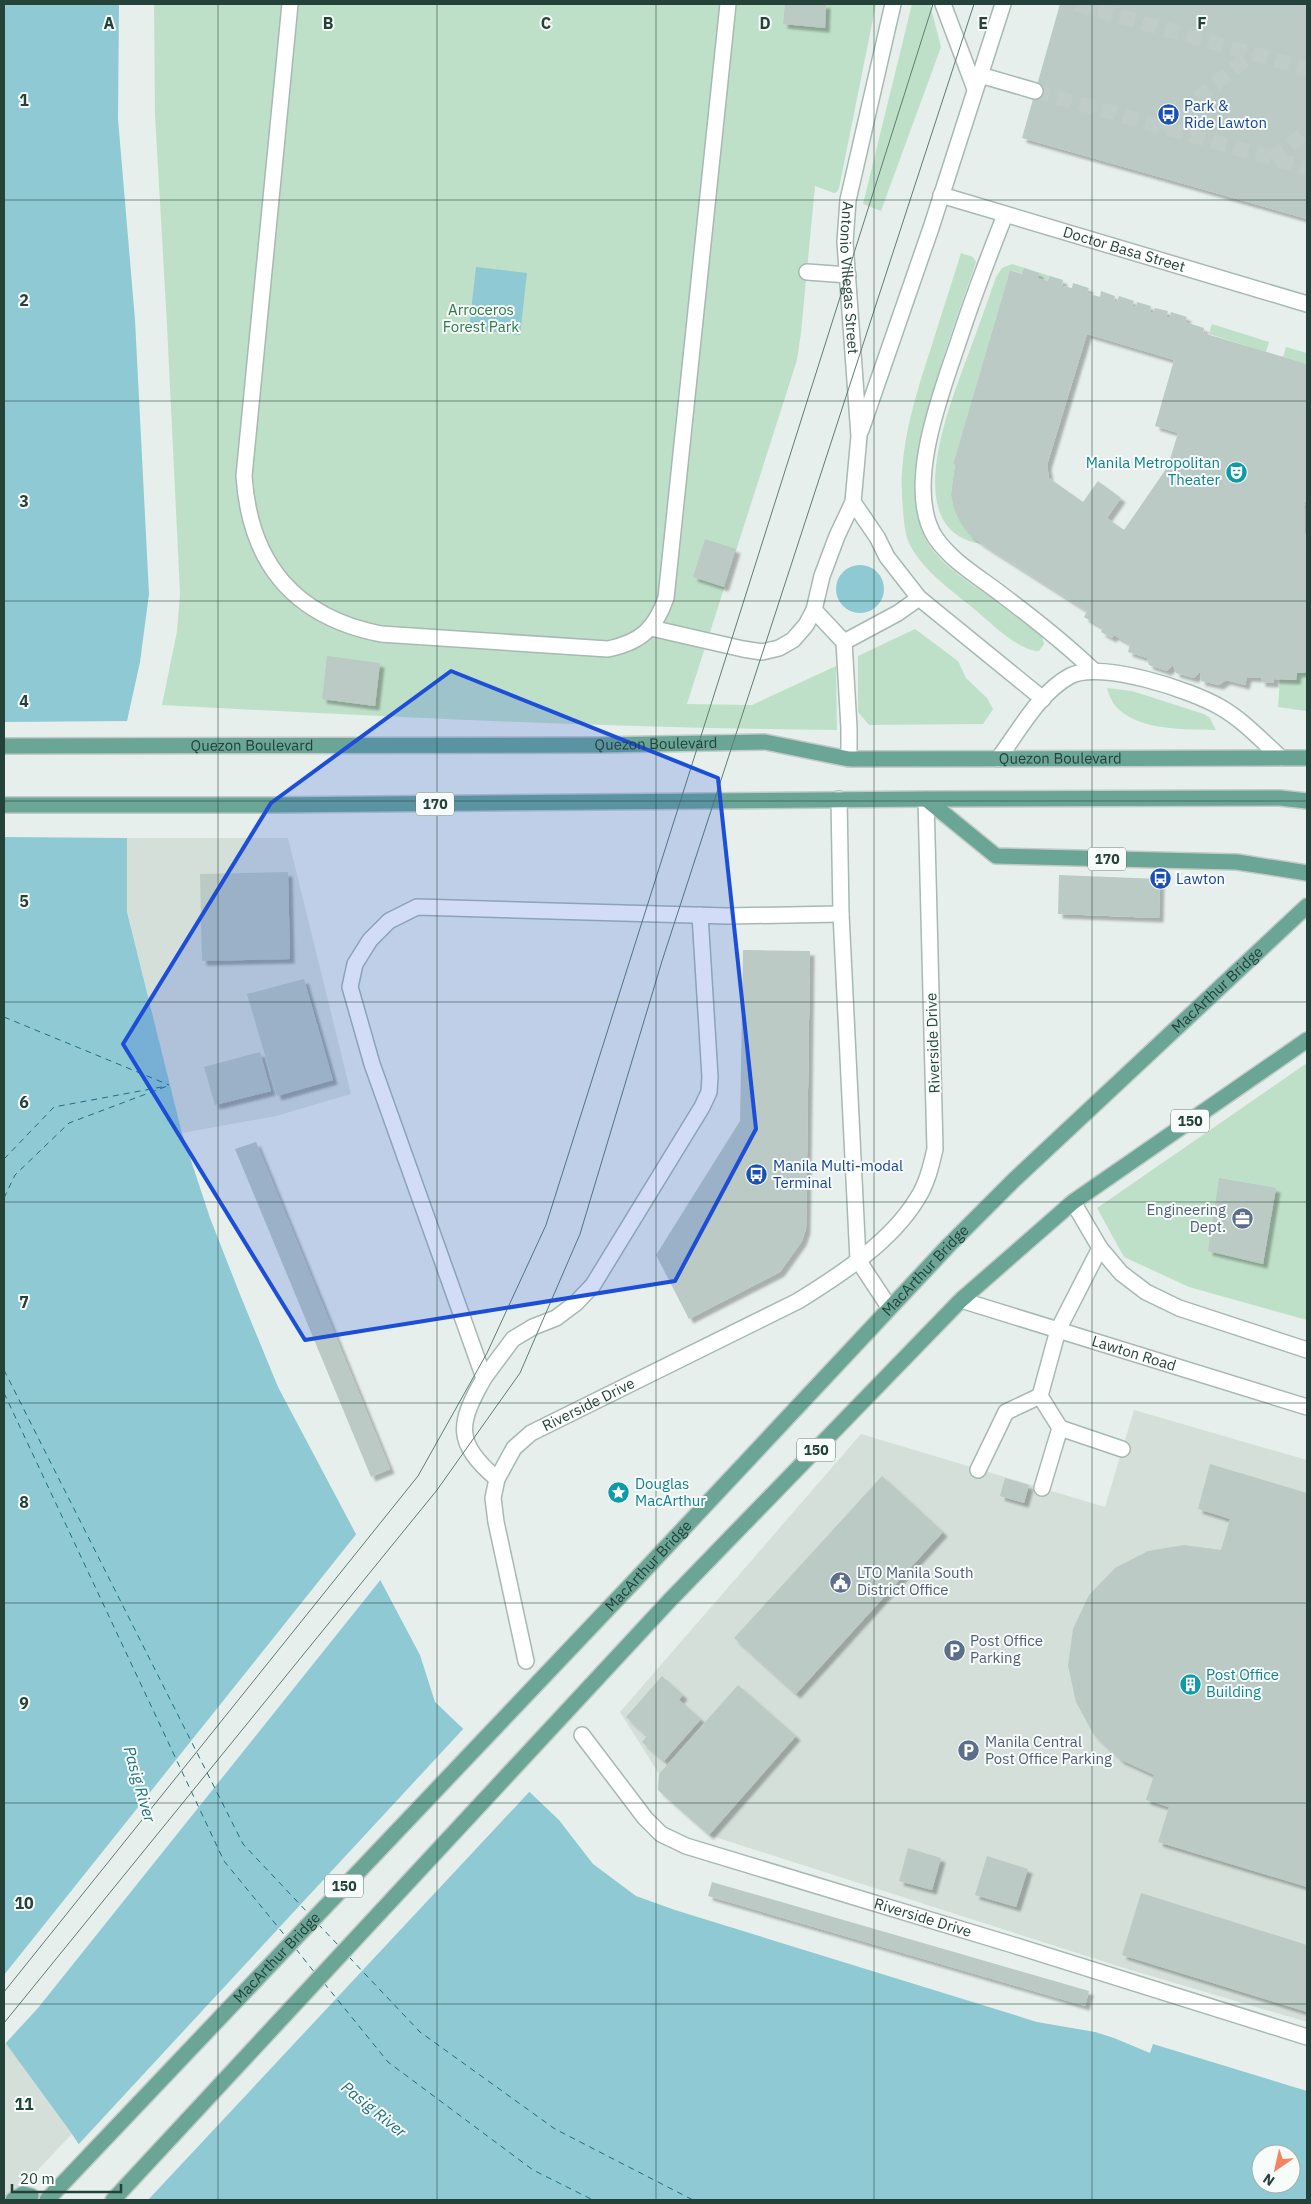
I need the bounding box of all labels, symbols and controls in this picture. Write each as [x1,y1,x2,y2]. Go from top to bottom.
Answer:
text: A [104,13,115,33]
text: B [323,13,334,33]
text: C [541,13,551,33]
text: D [759,13,771,33]
text: E [978,13,988,33]
text: F [1197,13,1207,33]
text: 1 [19,90,29,110]
place label: Park & Ride Lawton [1184,96,1267,132]
bus stop icon: Park & Ride Lawton [1156,103,1180,127]
street label: Antonio Villegas Street [836,201,863,355]
street label: Doctor Basa Street [1061,222,1188,276]
text: 2 [19,290,29,310]
park label: Arroceros Forest Park [443,300,519,336]
place label: Manila Metropolitan Theater [1086,453,1220,489]
theatre icon: Manila Metropolitan Theater [1224,460,1248,484]
text: 3 [19,491,29,511]
text: 4 [19,691,29,711]
street label: Quezon Boulevard [594,733,718,754]
street label: Quezon Boulevard [190,735,313,755]
street label: Quezon Boulevard [999,748,1122,768]
road number: 170 [416,792,454,816]
road number: 170 [1088,848,1126,871]
bus stop icon: Lawton [1148,867,1172,891]
place label: Lawton [1176,869,1225,888]
text: 5 [19,891,29,911]
street label: MacArthur Bridge [1167,942,1267,1037]
street label: Riverside Drive [921,992,944,1094]
text: 6 [19,1092,29,1112]
road number: 150 [1171,1110,1209,1132]
place label: Manila Multi-modal Terminal [773,1156,903,1192]
bus stop icon: Manila Multi-modal Terminal [745,1163,769,1187]
place label: Engineering Dept. [1146,1200,1226,1236]
office icon: Engineering Dept. [1230,1207,1254,1231]
street label: MacArthur Bridge [878,1221,973,1320]
text: 7 [19,1292,29,1312]
street label: Lawton Road [1090,1331,1179,1375]
street label: Riverside Drive [539,1373,638,1435]
road number: 150 [797,1438,835,1462]
place label: Douglas MacArthur [635,1474,706,1510]
place icon: Douglas MacArthur [607,1481,631,1505]
text: 8 [19,1492,29,1512]
street label: MacArthur Bridge [601,1516,696,1615]
place label: LTO Manila South District Office [857,1563,973,1599]
public building icon: LTO Manila South District Office [829,1570,853,1594]
place label: Post Office Parking [970,1631,1043,1667]
parking icon: Post Office Parking [942,1638,966,1662]
place label: Post Office Building [1206,1665,1279,1701]
building icon: Post Office Building [1178,1672,1202,1696]
text: 9 [19,1693,29,1713]
place label: Manila Central Post Office Parking [985,1732,1112,1768]
parking icon: Manila Central Post Office Parking [957,1739,981,1763]
water label: Pasig River [120,1744,161,1825]
road number: 150 [325,1874,363,1898]
text: 10 [14,1893,34,1913]
street label: Riverside Drive [872,1894,974,1941]
street label: MacArthur Bridge [229,1908,324,2007]
water label: Pasig River [337,2077,412,2142]
text: 11 [14,2094,34,2114]
north arrow [1251,2144,1301,2194]
scale bar [12,2162,121,2194]
text: 20 m [20,2169,55,2188]
text: N [1259,2169,1278,2190]

